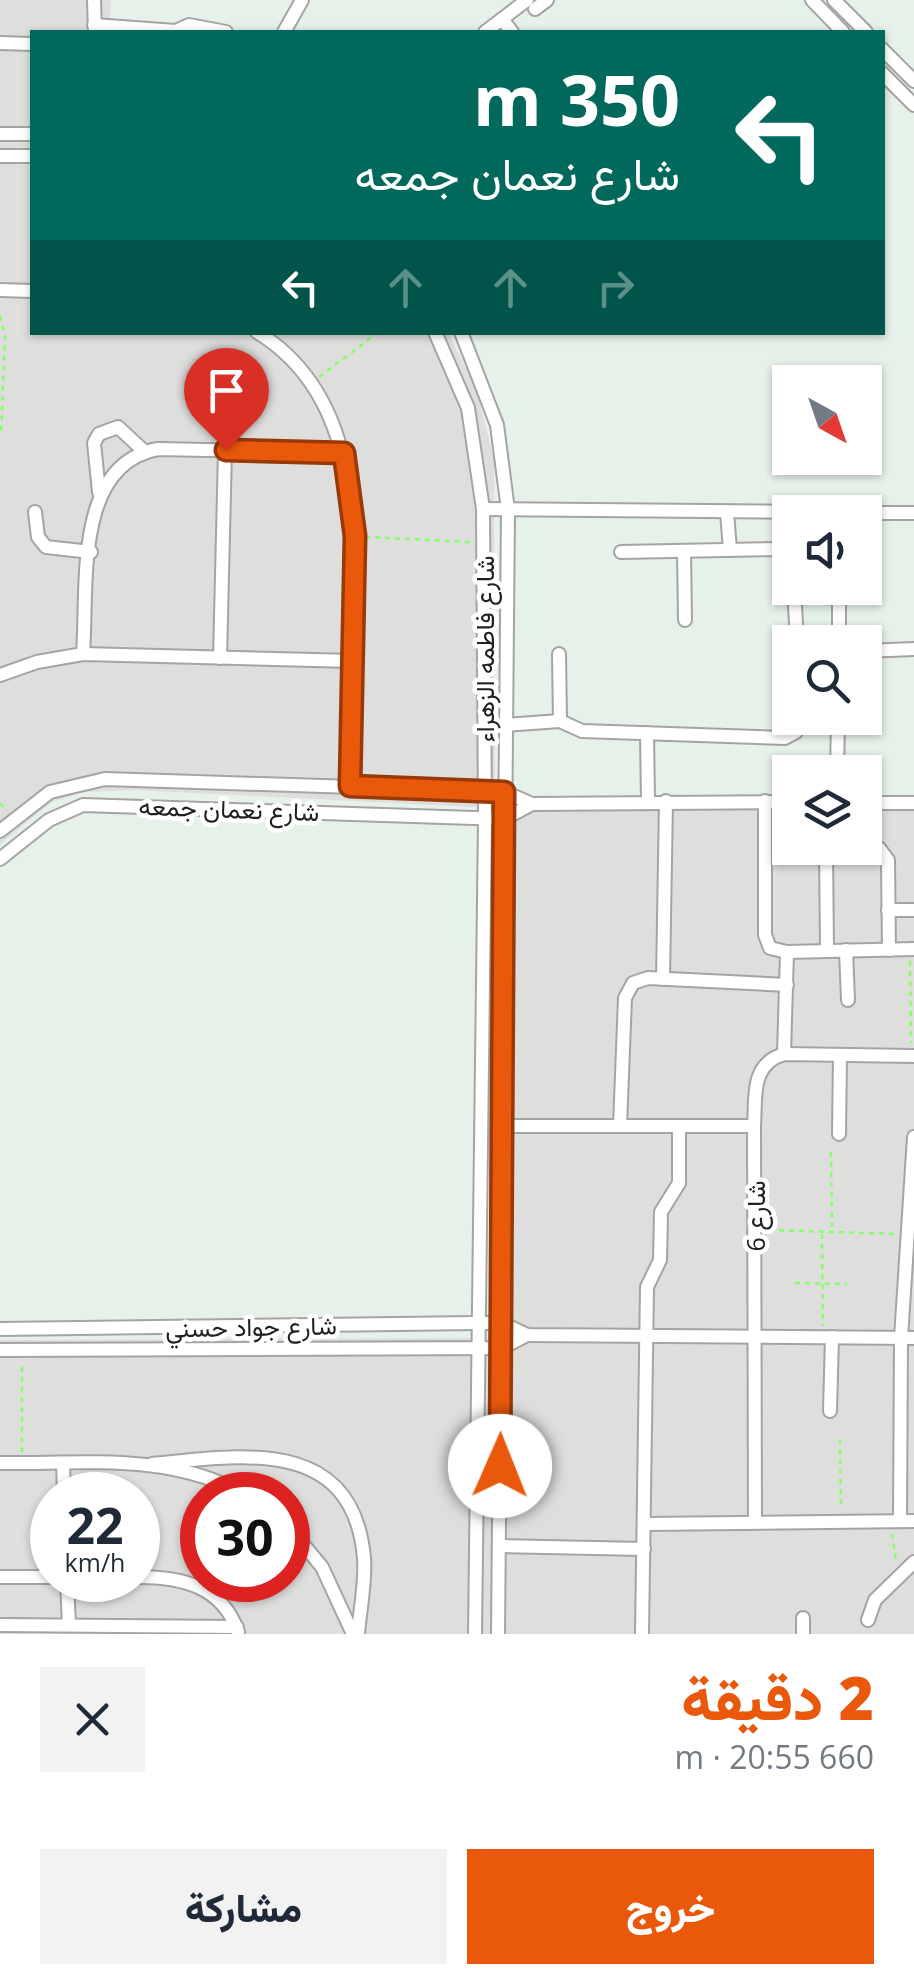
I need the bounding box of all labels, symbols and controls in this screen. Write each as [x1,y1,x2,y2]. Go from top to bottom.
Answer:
text: 350 m [473,51,680,147]
icon: left [715,70,845,200]
text: شارع نعمان جمعه [354,142,680,203]
icon: left [273,260,328,315]
icon: ahead [378,260,433,315]
icon: ahead [483,260,538,315]
icon: right [588,260,643,315]
pin [184,348,269,451]
icon: arrive [199,363,254,418]
north arrow [772,365,882,475]
map controls [772,365,882,865]
button: sound [772,495,882,605]
street label: شارع فاطمه الزهراء [467,556,502,742]
button: search [772,625,882,735]
button: layers [772,755,882,865]
street label: شارع نعمان جمعه [138,788,320,829]
street label: شارع 6 [738,1180,773,1252]
street label: شارع جواد حسني [165,1308,337,1349]
position arrow [448,1414,552,1518]
speed limit sign: 30 [180,1472,310,1602]
text: 22 [66,1491,124,1559]
text: km/h [65,1545,125,1579]
text: 2 دقيقة [681,1656,874,1738]
button: close [40,1667,145,1772]
text: 660 m · 20:55 [675,1735,874,1778]
button: مشاركة [40,1849,447,1964]
button: خروج [467,1849,874,1964]

